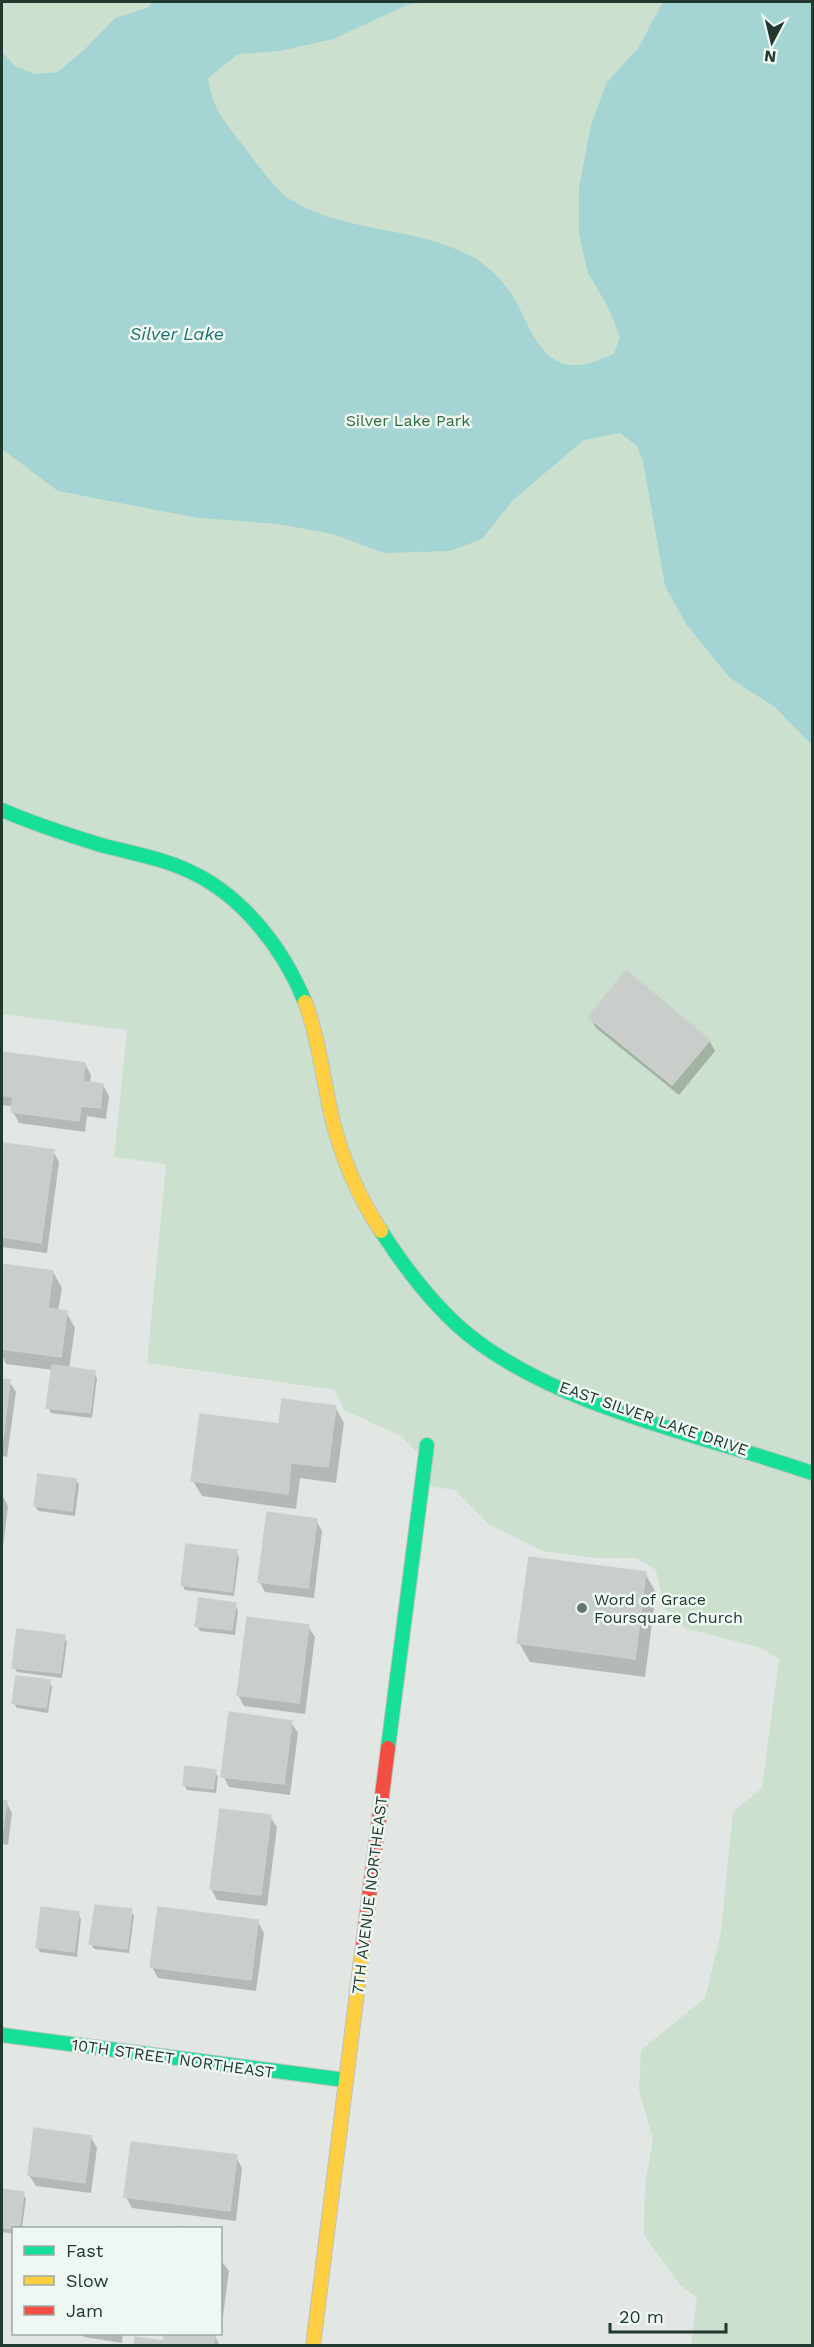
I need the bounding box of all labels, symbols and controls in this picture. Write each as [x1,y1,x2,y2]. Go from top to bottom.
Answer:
north arrow [742,12,802,72]
text: N [763,46,777,67]
water label: Silver Lake [130,323,224,344]
park label: Silver Lake Park [346,411,470,430]
street label: EAST SILVER LAKE DRIVE [557,1377,751,1460]
place label: Word of Grace Foursquare Church [594,1590,743,1627]
marker: Word of Grace Foursquare Church [575,1601,589,1615]
street label: 7TH AVENUE NORTHEAST [348,1795,391,1995]
street label: 10TH STREET NORTHEAST [71,2035,275,2082]
legend [12,2227,222,2335]
text: Fast [66,2240,104,2261]
text: Slow [66,2270,109,2291]
scale bar [610,2296,726,2334]
text: Jam [66,2300,103,2321]
text: 20 m [619,2306,664,2327]

